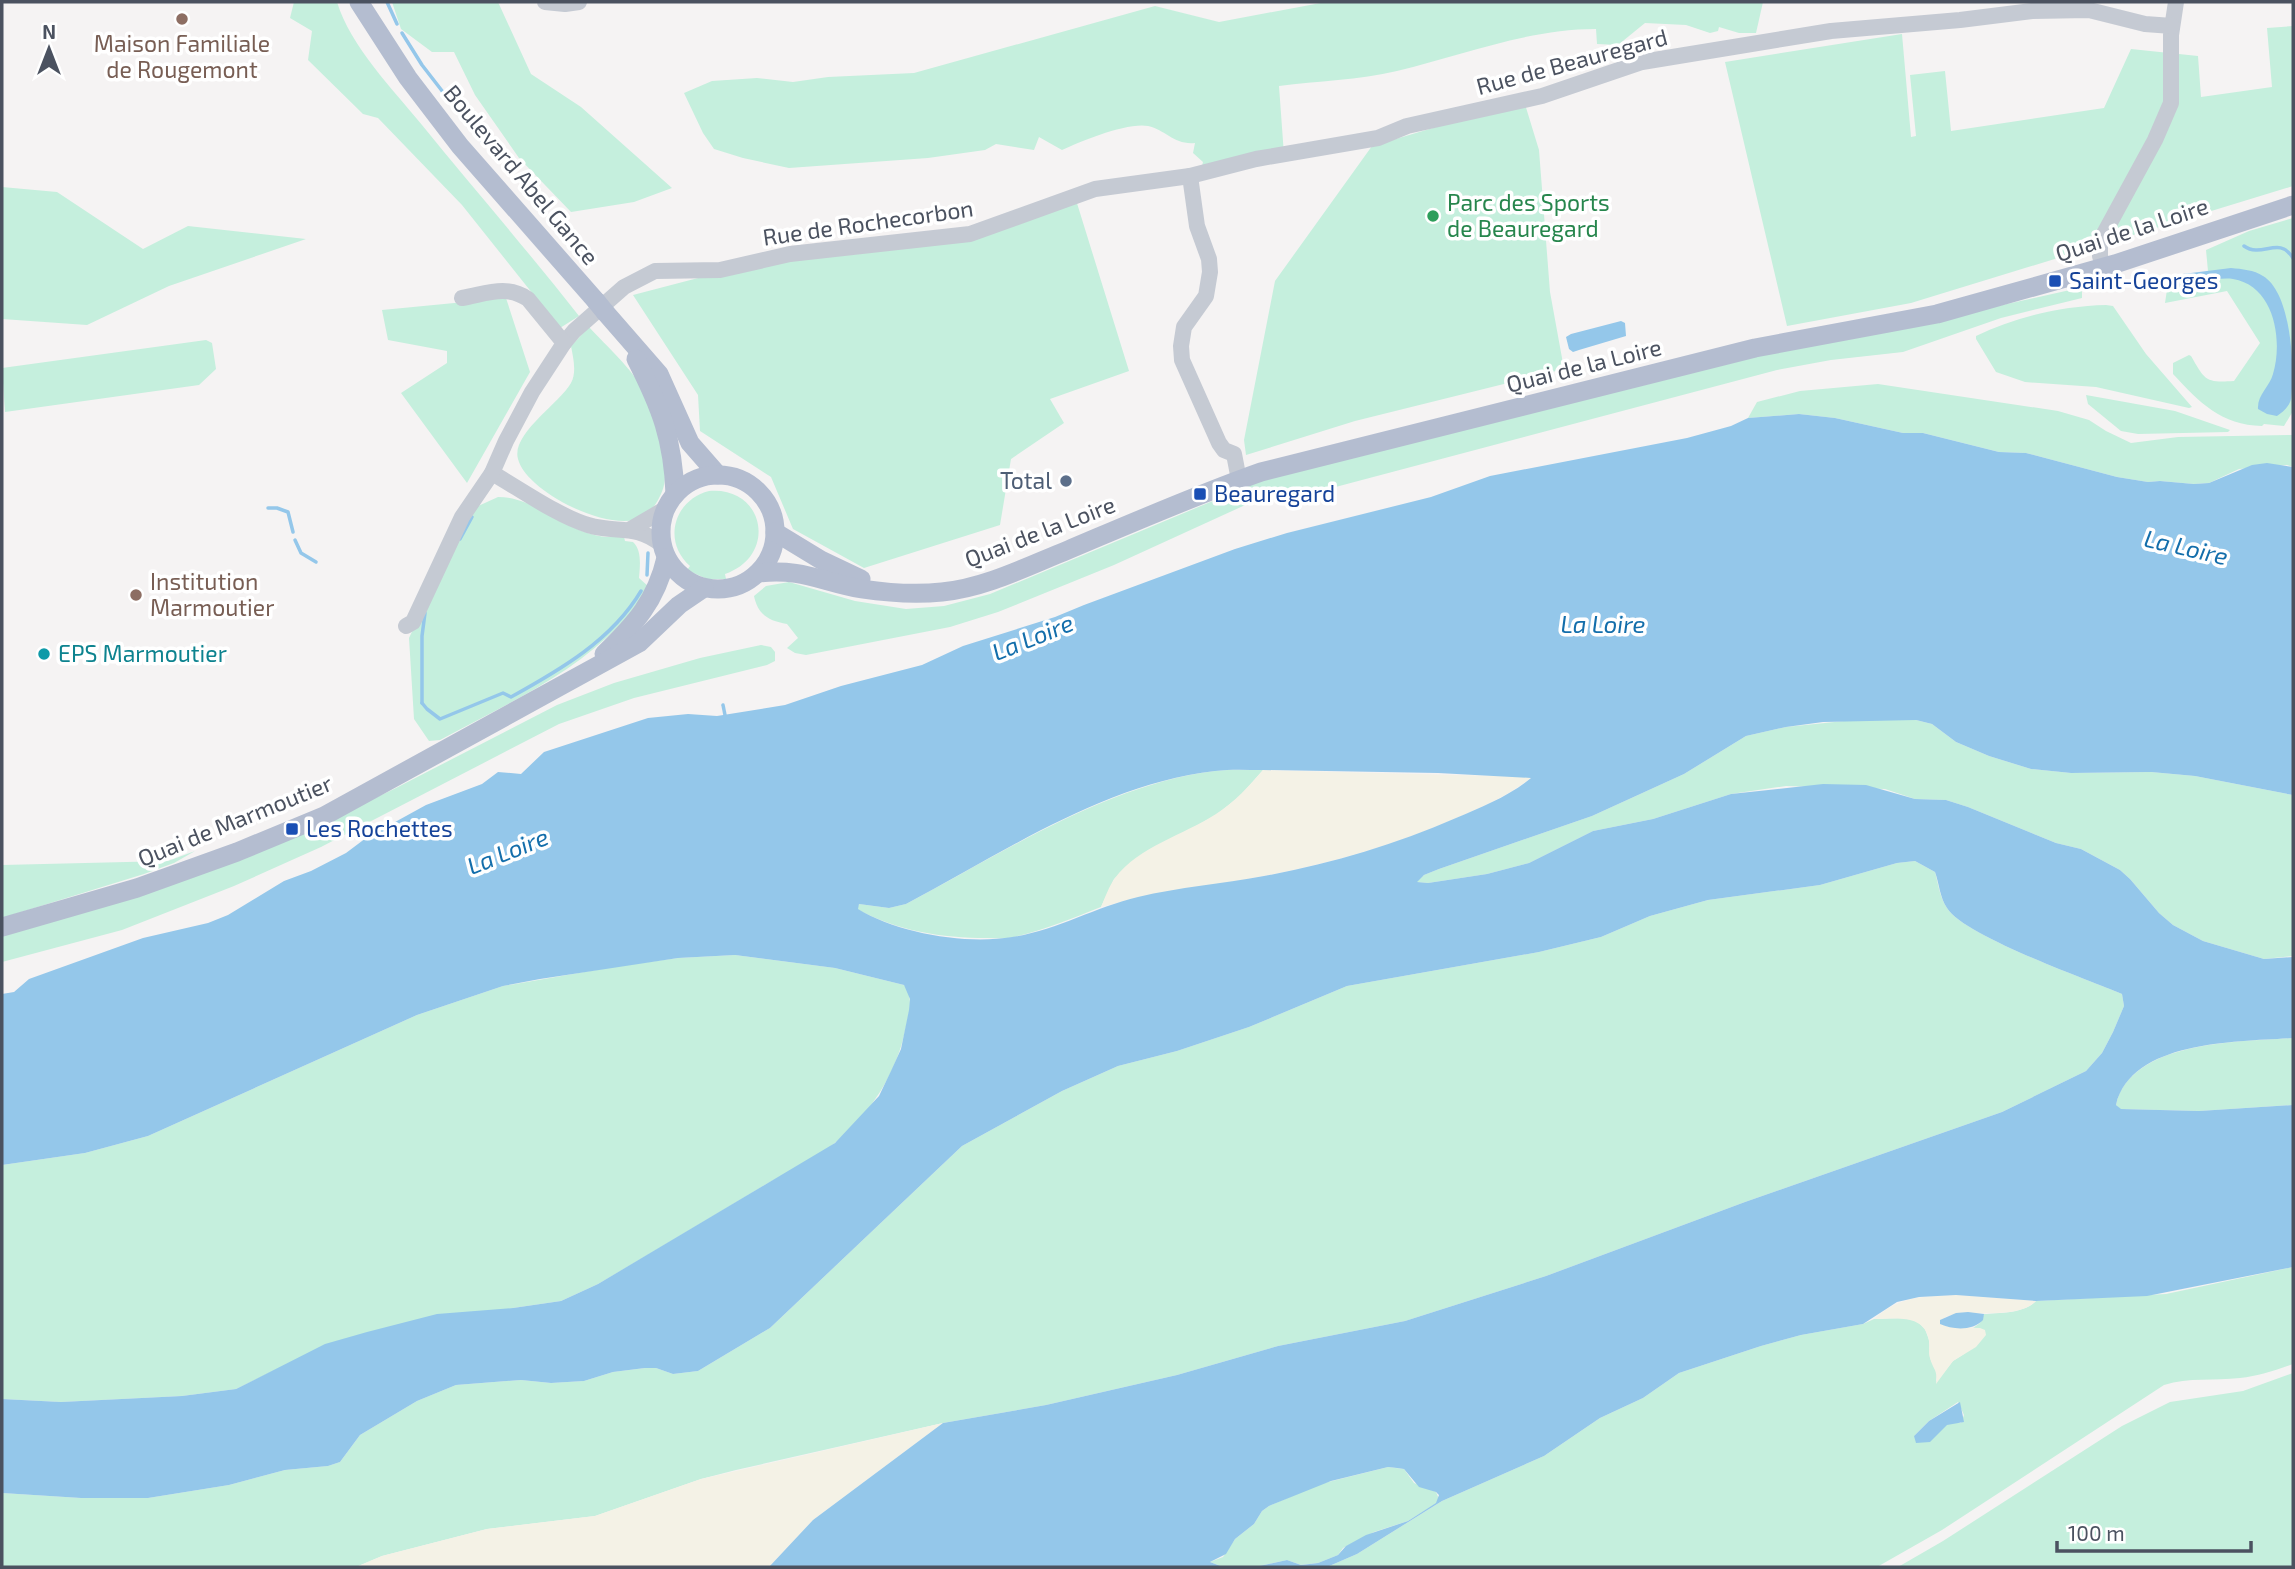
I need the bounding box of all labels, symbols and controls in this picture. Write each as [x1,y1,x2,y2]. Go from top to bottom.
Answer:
marker: Maison Familiale de Rougemont [174,11,190,27]
north arrow [14,14,84,84]
text: N [42,20,56,43]
street label: Rue de Beauregard [1473,22,1670,100]
place label: Maison Familiale de Rougemont [94,29,270,83]
street label: Boulevard Abel Gance [438,79,605,270]
place label: Parc des Sports de Beauregard [1447,188,1610,242]
street label: Quai de la Loire [2052,191,2212,267]
street label: Rue de Rochecorbon [761,193,975,251]
marker: Parc des Sports de Beauregard [1425,208,1441,224]
place label: Saint-Georges [2069,266,2218,294]
marker: Saint-Georges [2047,273,2063,289]
street label: Quai de la Loire [1503,332,1664,398]
place label: Total [1000,466,1052,494]
marker: Total [1058,473,1074,489]
place label: Beauregard [1214,479,1335,507]
marker: Beauregard [1192,486,1208,502]
street label: Quai de la Loire [960,490,1119,573]
water label: La Loire [2142,523,2231,570]
place label: Institution Marmoutier [150,567,274,621]
marker: Institution Marmoutier [128,587,144,603]
water label: La Loire [988,607,1077,666]
water label: La Loire [1561,609,1646,638]
place label: EPS Marmoutier [58,639,227,667]
marker: EPS Marmoutier [36,646,52,662]
street label: Quai de Marmoutier [133,768,336,872]
place label: Les Rochettes [306,814,453,842]
marker: Les Rochettes [284,821,300,837]
water label: La Loire [463,821,552,880]
scale bar [2057,1510,2251,1554]
text: 100 m [2068,1520,2125,1545]

